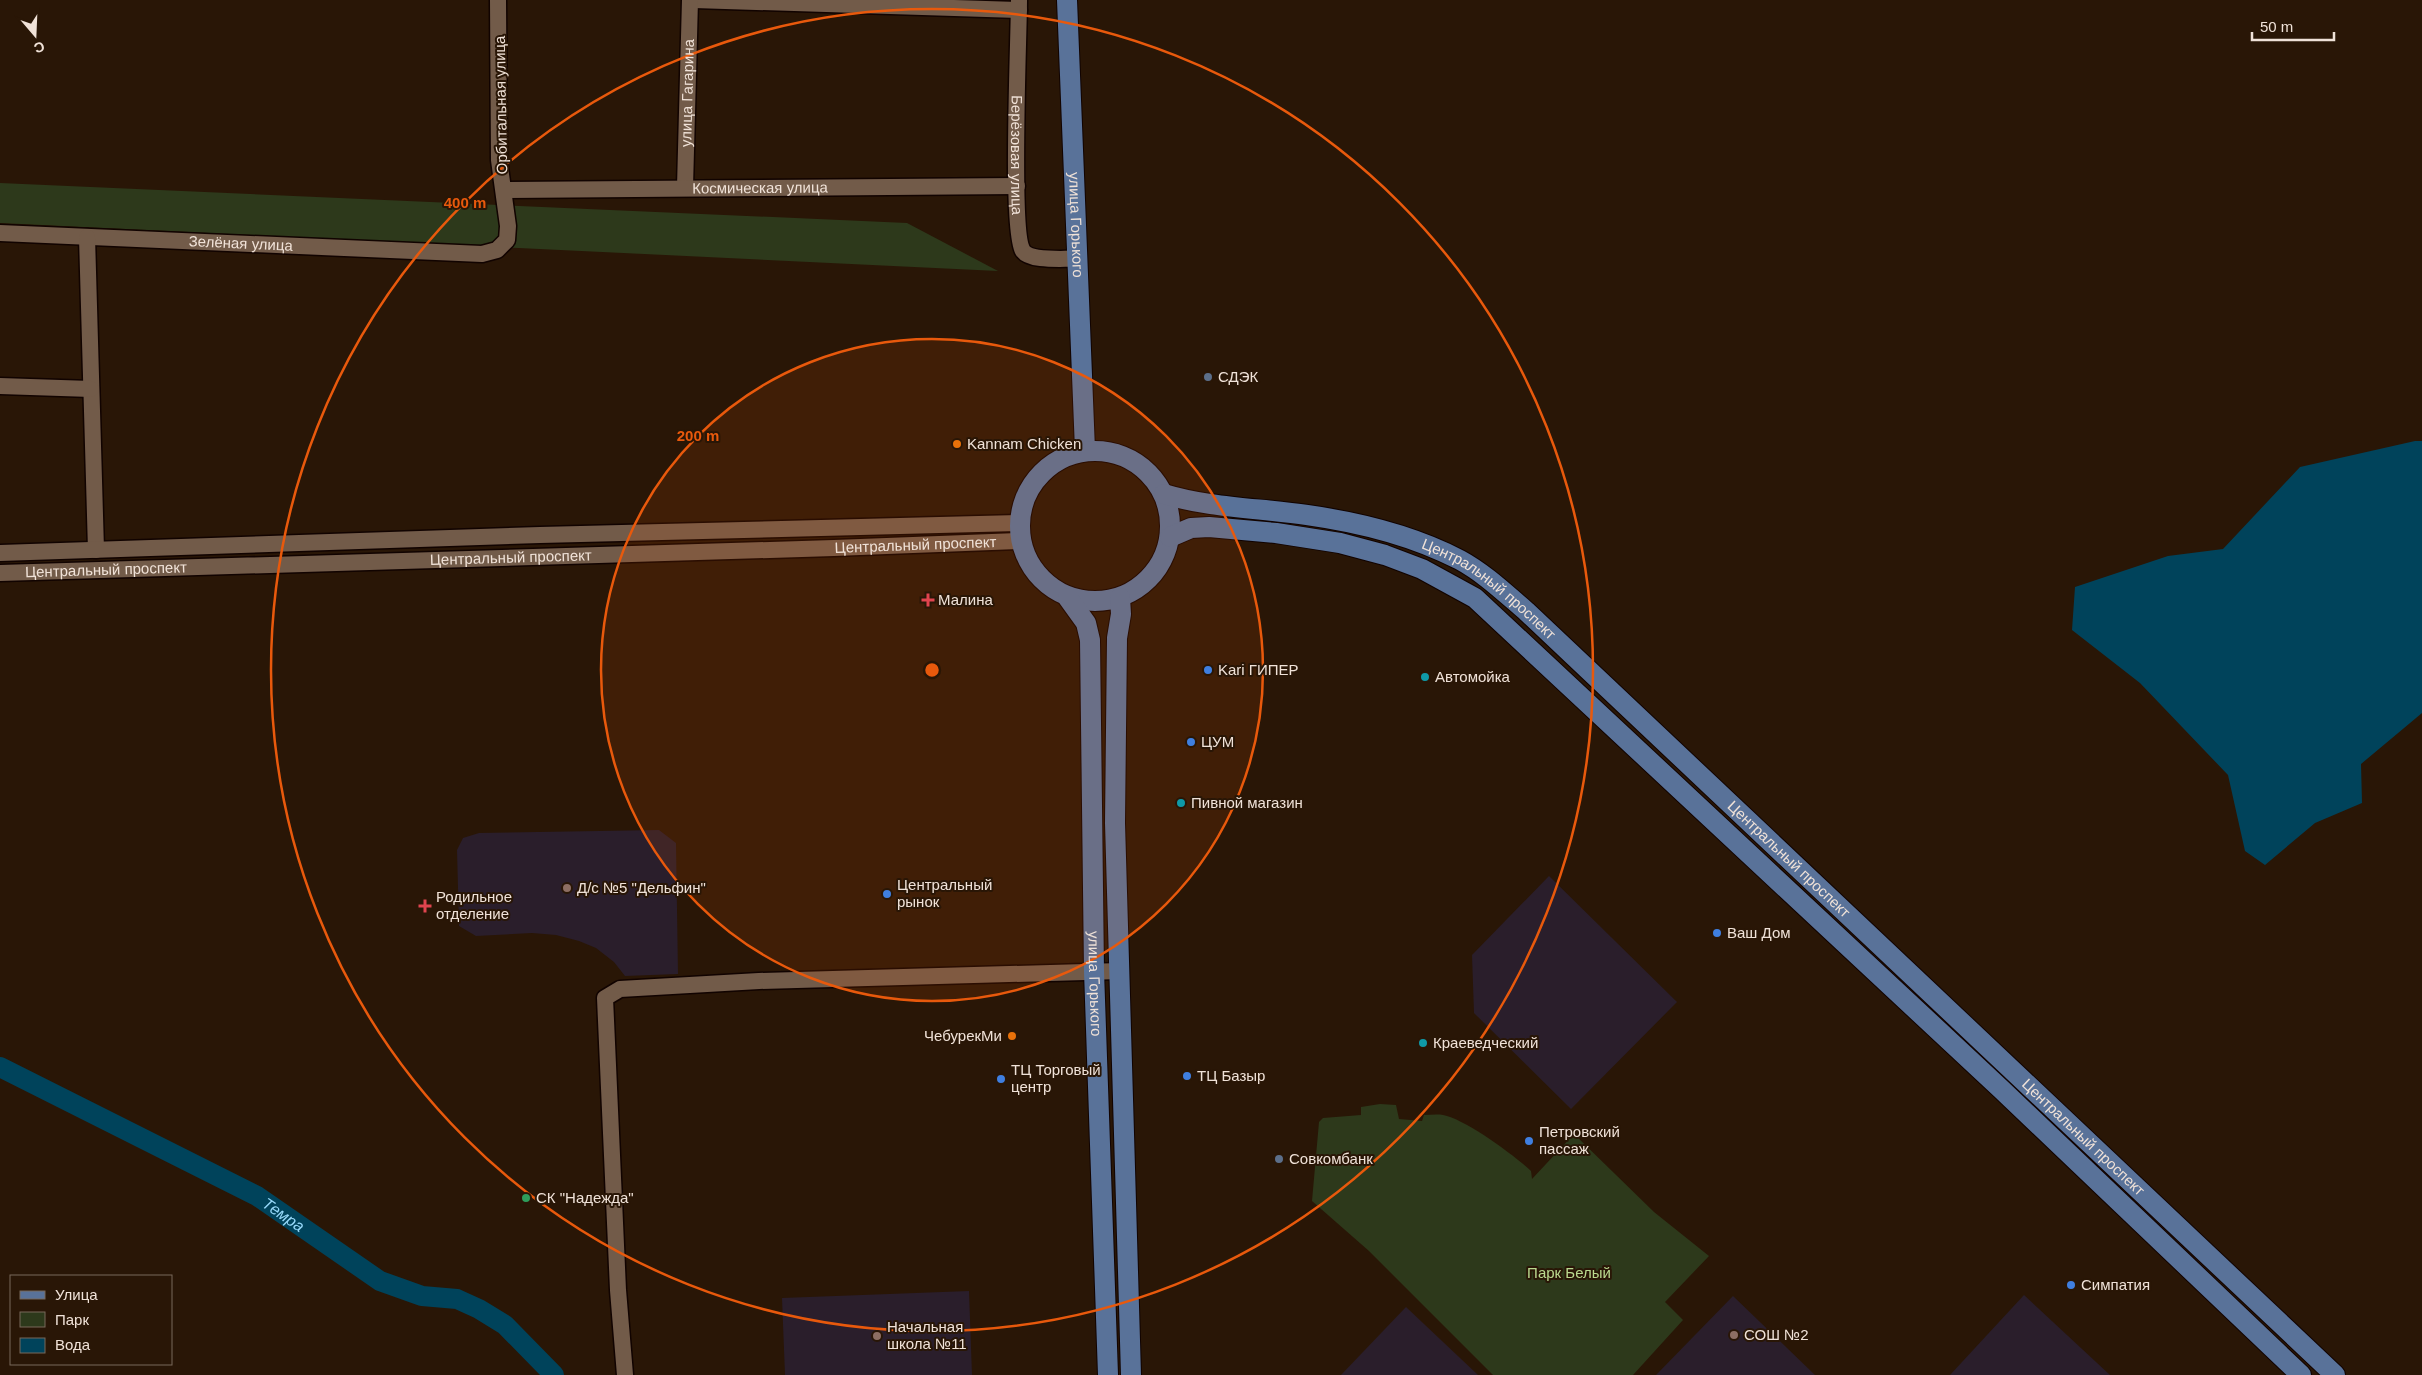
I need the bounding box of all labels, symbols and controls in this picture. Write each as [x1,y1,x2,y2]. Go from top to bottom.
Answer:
north arrow [10,10,60,60]
scale bar [2252,10,2334,42]
text: 50 m [2260,18,2293,35]
street label: Орбитальная улица [491,35,510,175]
text: С [32,38,47,57]
street label: улица Гагарина [677,38,697,147]
street label: Берёзовая улица [1008,95,1026,216]
street label: улица Горького [1066,172,1087,278]
street label: Космическая улица [692,178,829,197]
text: 400 m [444,194,486,211]
street label: Зелёная улица [188,232,294,254]
place label: СДЭК [1218,368,1258,385]
marker: СДЭК [1202,371,1214,383]
text: 200 m [677,427,719,444]
place label: Kannam Chicken [967,435,1081,452]
marker: Kannam Chicken [951,438,963,450]
street label: Центральный проспект [834,533,997,556]
street label: Центральный проспект [1420,535,1560,643]
street label: Центральный проспект [430,546,592,568]
street label: Центральный проспект [25,558,187,580]
place label: Малина [938,591,993,608]
marker: Малина [922,594,934,606]
centre of rings [923,661,941,679]
place label: Kari ГИПЕР [1218,661,1299,678]
marker: Kari ГИПЕР [1202,664,1214,676]
place label: Автомойка [1435,668,1511,685]
marker: Автомойка [1419,671,1431,683]
place label: ЦУМ [1201,733,1234,750]
marker: ЦУМ [1185,736,1197,748]
place label: Пивной магазин [1191,794,1303,811]
marker: Пивной магазин [1175,797,1187,809]
street label: Центральный проспект [1724,797,1854,921]
place label: Центральный рынок [897,876,992,910]
place label: Д/c №5 "Дельфин" [577,879,706,896]
marker: Д/c №5 "Дельфин" [561,882,573,894]
place label: Родильное отделение [436,888,512,922]
marker: Центральный рынок [881,888,893,900]
marker: Родильное отделение [418,899,432,913]
place label: Ваш Дом [1727,924,1791,941]
marker: Ваш Дом [1711,927,1723,939]
street label: улица Горького [1086,931,1105,1037]
place label: ЧебурекМи [924,1027,1002,1044]
marker: ЧебурекМи [1006,1030,1018,1042]
place label: Краеведческий [1433,1034,1538,1051]
marker: Краеведческий [1417,1037,1429,1049]
place label: ТЦ Торговый центр [1011,1061,1101,1095]
place label: ТЦ Базыр [1197,1067,1265,1084]
marker: ТЦ Базыр [1181,1070,1193,1082]
marker: ТЦ Торговый центр [995,1073,1007,1085]
street label: Центральный проспект [2019,1075,2148,1199]
place label: Петровский пассаж [1539,1123,1620,1157]
marker: Петровский пассаж [1523,1135,1535,1147]
place label: Совкомбанк [1289,1150,1373,1167]
marker: Совкомбанк [1273,1153,1285,1165]
place label: СК "Надежда" [536,1189,634,1206]
marker: СК "Надежда" [520,1192,532,1204]
water label: Темра [259,1195,308,1235]
park label: Парк Белый [1527,1264,1611,1281]
legend [10,1275,172,1365]
place label: Симпатия [2081,1276,2150,1293]
marker: Симпатия [2065,1279,2077,1291]
text: Улица [55,1286,98,1303]
text: Парк [55,1311,89,1328]
place label: Начальная школа №11 [887,1318,967,1352]
place label: СОШ №2 [1744,1326,1809,1343]
marker: СОШ №2 [1728,1329,1740,1341]
marker: Начальная школа №11 [871,1330,883,1342]
text: Вода [55,1336,91,1353]

